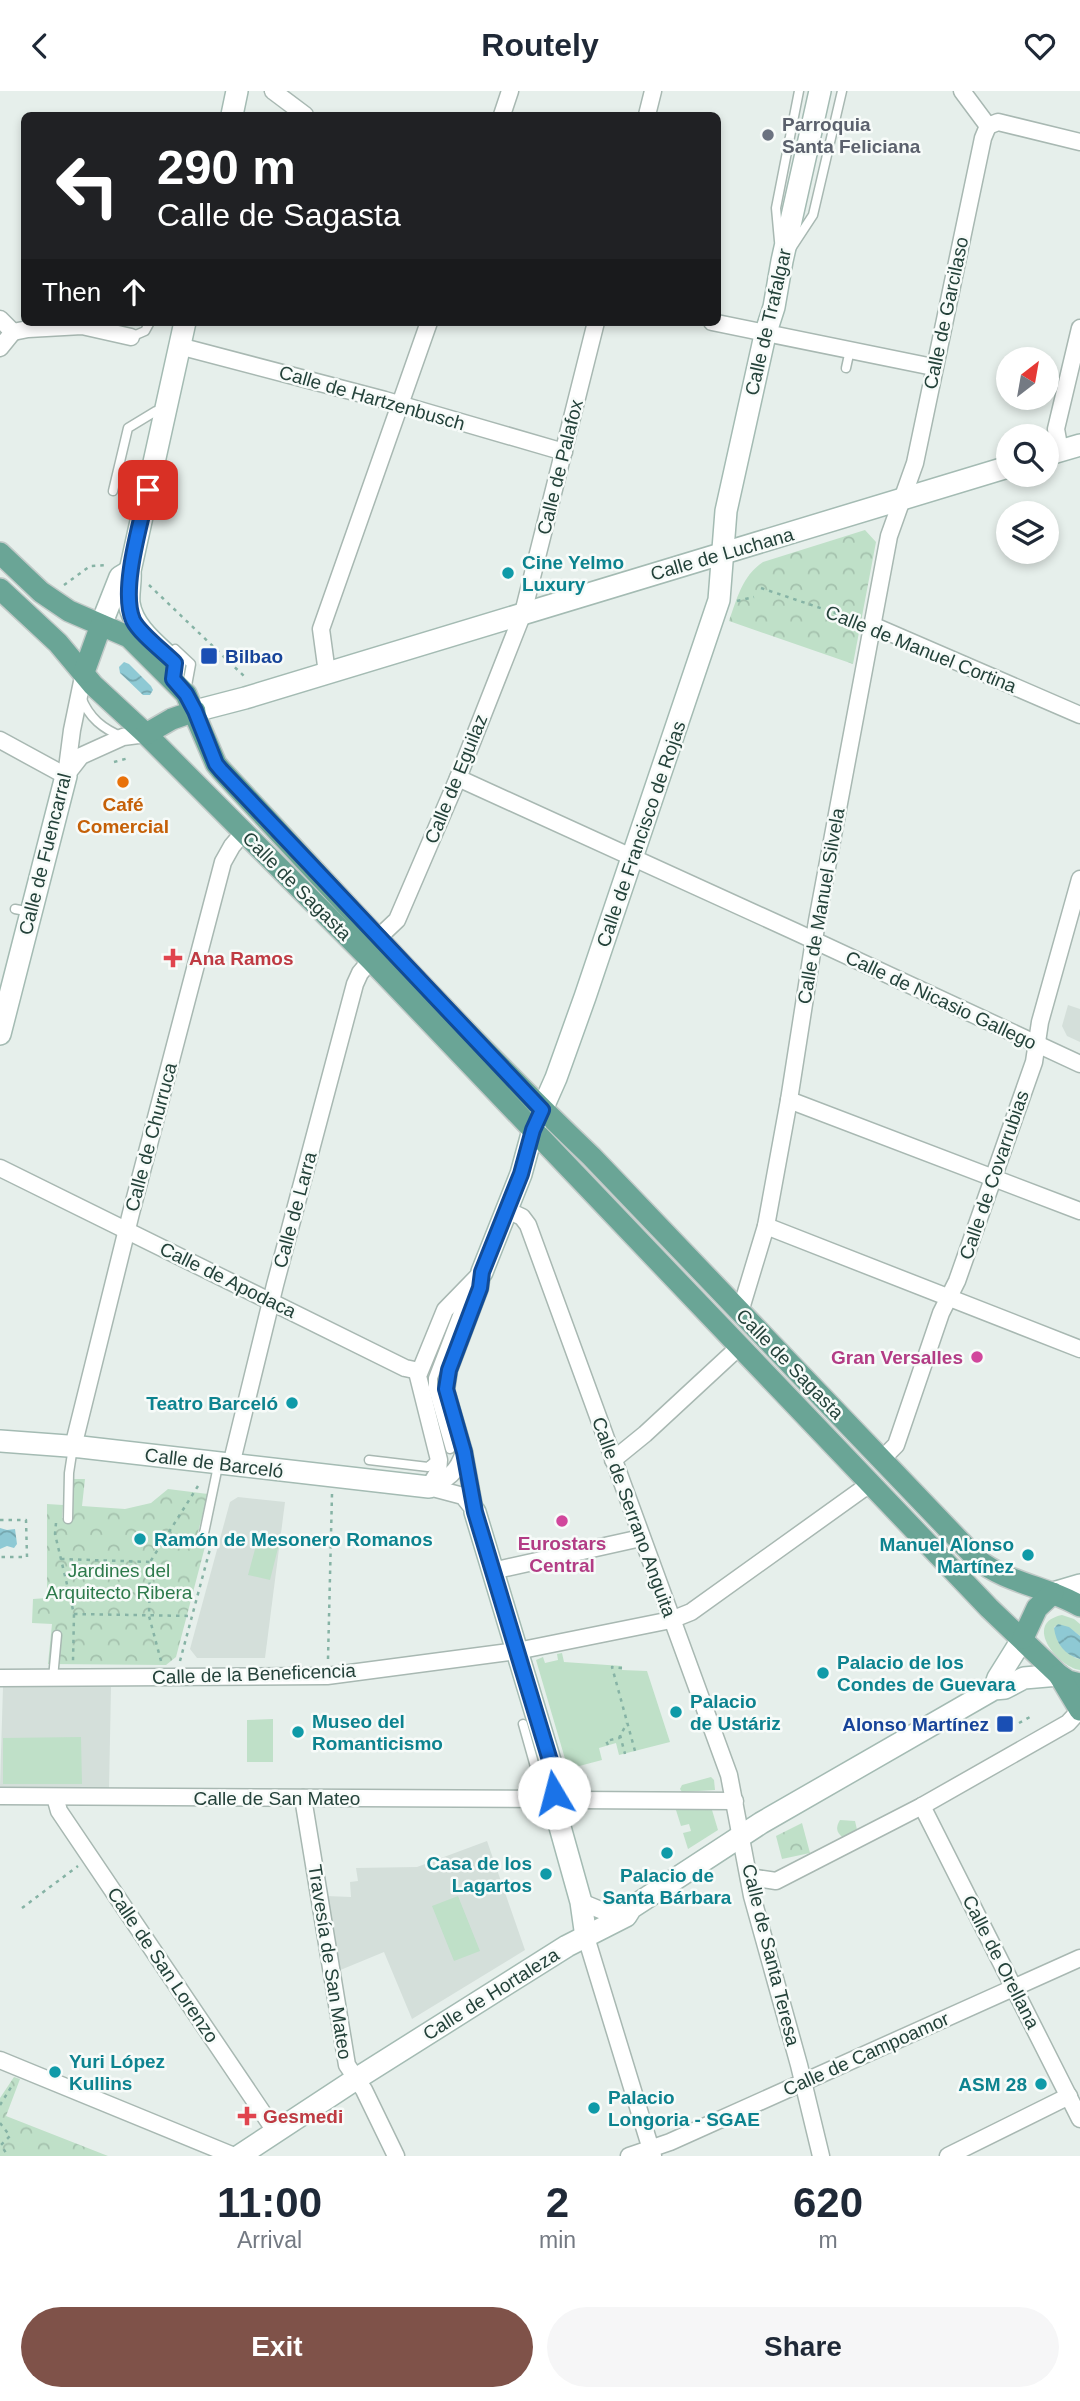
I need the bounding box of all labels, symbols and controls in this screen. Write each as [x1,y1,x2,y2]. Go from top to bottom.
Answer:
icon: back [21,27,59,65]
text: Routely [481,27,599,63]
icon: heart [1021,27,1059,65]
place label: Parroquia Santa Feliciana [782,114,921,157]
marker: Parroquia Santa Feliciana [760,127,776,143]
icon: left [42,140,133,231]
text: 290 m [157,140,296,194]
text: Calle de Sagasta [157,197,401,233]
street label: Calle de Garcilaso [920,235,972,391]
street label: Calle de Trafalgar [741,246,795,397]
icon: ahead [115,273,153,311]
text: Then [42,277,101,307]
north arrow [996,347,1059,409]
map controls [996,347,1059,564]
street label: Calle de Hartzenbusch [277,361,467,435]
street label: Calle de Palafox [533,397,587,537]
button: search [996,424,1059,487]
pin [118,460,178,520]
icon: arrive [129,471,167,509]
button: layers [996,501,1059,564]
street label: Calle de Luchana [648,523,796,584]
place label: Cine Yelmo Luxury [522,552,624,595]
marker: Cine Yelmo Luxury [500,565,516,581]
street label: Calle de Manuel Cortina [823,601,1020,697]
marker: Bilbao [199,646,219,666]
place label: Bilbao [225,646,283,667]
street label: Calle de Eguilaz [421,711,491,847]
street label: Calle de Francisco de Rojas [592,718,690,950]
street label: Calle de Fuencarral [15,771,75,937]
marker: Café Comercial [115,774,131,790]
place label: Café Comercial [77,794,169,837]
street label: Calle de Manuel Silvela [793,806,849,1006]
street label: Calle de Sagasta [238,827,356,945]
street label: Calle de Nicasio Gallego [842,947,1040,1053]
marker: Ana Ramos [163,948,183,968]
place label: Ana Ramos [189,948,294,969]
street label: Calle de Churruca [121,1060,181,1214]
street label: Calle de Covarrubias [955,1088,1033,1262]
street label: Calle de Larra [269,1149,321,1270]
street label: Calle de Apodaca [156,1238,300,1322]
street label: Calle de Sagasta [732,1305,848,1424]
place label: Gran Versalles [831,1347,963,1368]
marker: Gran Versalles [969,1349,985,1365]
place label: Teatro Barceló [146,1393,278,1414]
marker: Teatro Barceló [284,1395,300,1411]
street label: Calle de Serrano Anguita [588,1414,680,1620]
street label: Calle de Barceló [144,1444,284,1482]
marker: Eurostars Central [554,1513,570,1529]
place label: Ramón de Mesonero Romanos [154,1529,433,1550]
marker: Ramón de Mesonero Romanos [132,1531,148,1547]
place label: Eurostars Central [518,1533,606,1576]
place label: Manuel Alonso Martínez [880,1534,1014,1577]
marker: Manuel Alonso Martínez [1020,1547,1036,1563]
park label: Jardines del Arquitecto Ribera [46,1560,193,1603]
place label: Palacio de los Condes de Guevara [837,1652,1016,1695]
street label: Calle de la Beneficencia [152,1660,357,1688]
marker: Palacio de los Condes de Guevara [815,1665,831,1681]
place label: Palacio de Ustáriz [690,1691,781,1734]
marker: Palacio de Ustáriz [668,1704,684,1720]
place label: Museo del Romanticismo [312,1711,443,1754]
place label: Alonso Martínez [842,1714,989,1735]
marker: Alonso Martínez [995,1714,1015,1734]
marker: Museo del Romanticismo [290,1724,306,1740]
position arrow [517,1756,591,1830]
street label: Calle de San Mateo [194,1788,360,1809]
marker: Palacio de Santa Bárbara [659,1845,675,1861]
place label: Casa de los Lagartos [426,1853,532,1896]
street label: Calle de Santa Teresa [738,1862,804,2048]
street label: Travesía de San Mateo [304,1863,356,2061]
place label: Palacio de Santa Bárbara [603,1865,732,1908]
marker: Casa de los Lagartos [538,1866,554,1882]
street label: Calle de San Lorenzo [103,1883,223,2047]
street label: Calle de Orellana [958,1892,1044,2033]
street label: Calle de Hortaleza [419,1943,563,2044]
street label: Calle de Campoamor [780,2008,953,2100]
place label: Yuri López Kullins [69,2051,165,2094]
marker: Yuri López Kullins [47,2064,63,2080]
place label: ASM 28 [958,2074,1027,2095]
marker: ASM 28 [1033,2076,1049,2092]
place label: Palacio Longoria - SGAE [608,2087,760,2130]
marker: Palacio Longoria - SGAE [586,2100,602,2116]
marker: Gesmedi [237,2106,257,2126]
place label: Gesmedi [263,2106,343,2127]
text: 11:00 [217,2179,322,2226]
text: 2 [546,2179,569,2226]
text: 620 [793,2179,863,2226]
text: Arrival [237,2227,302,2253]
text: min [539,2227,576,2253]
text: m [818,2227,838,2253]
button: Exit [21,2307,533,2387]
button: Share [547,2307,1059,2387]

